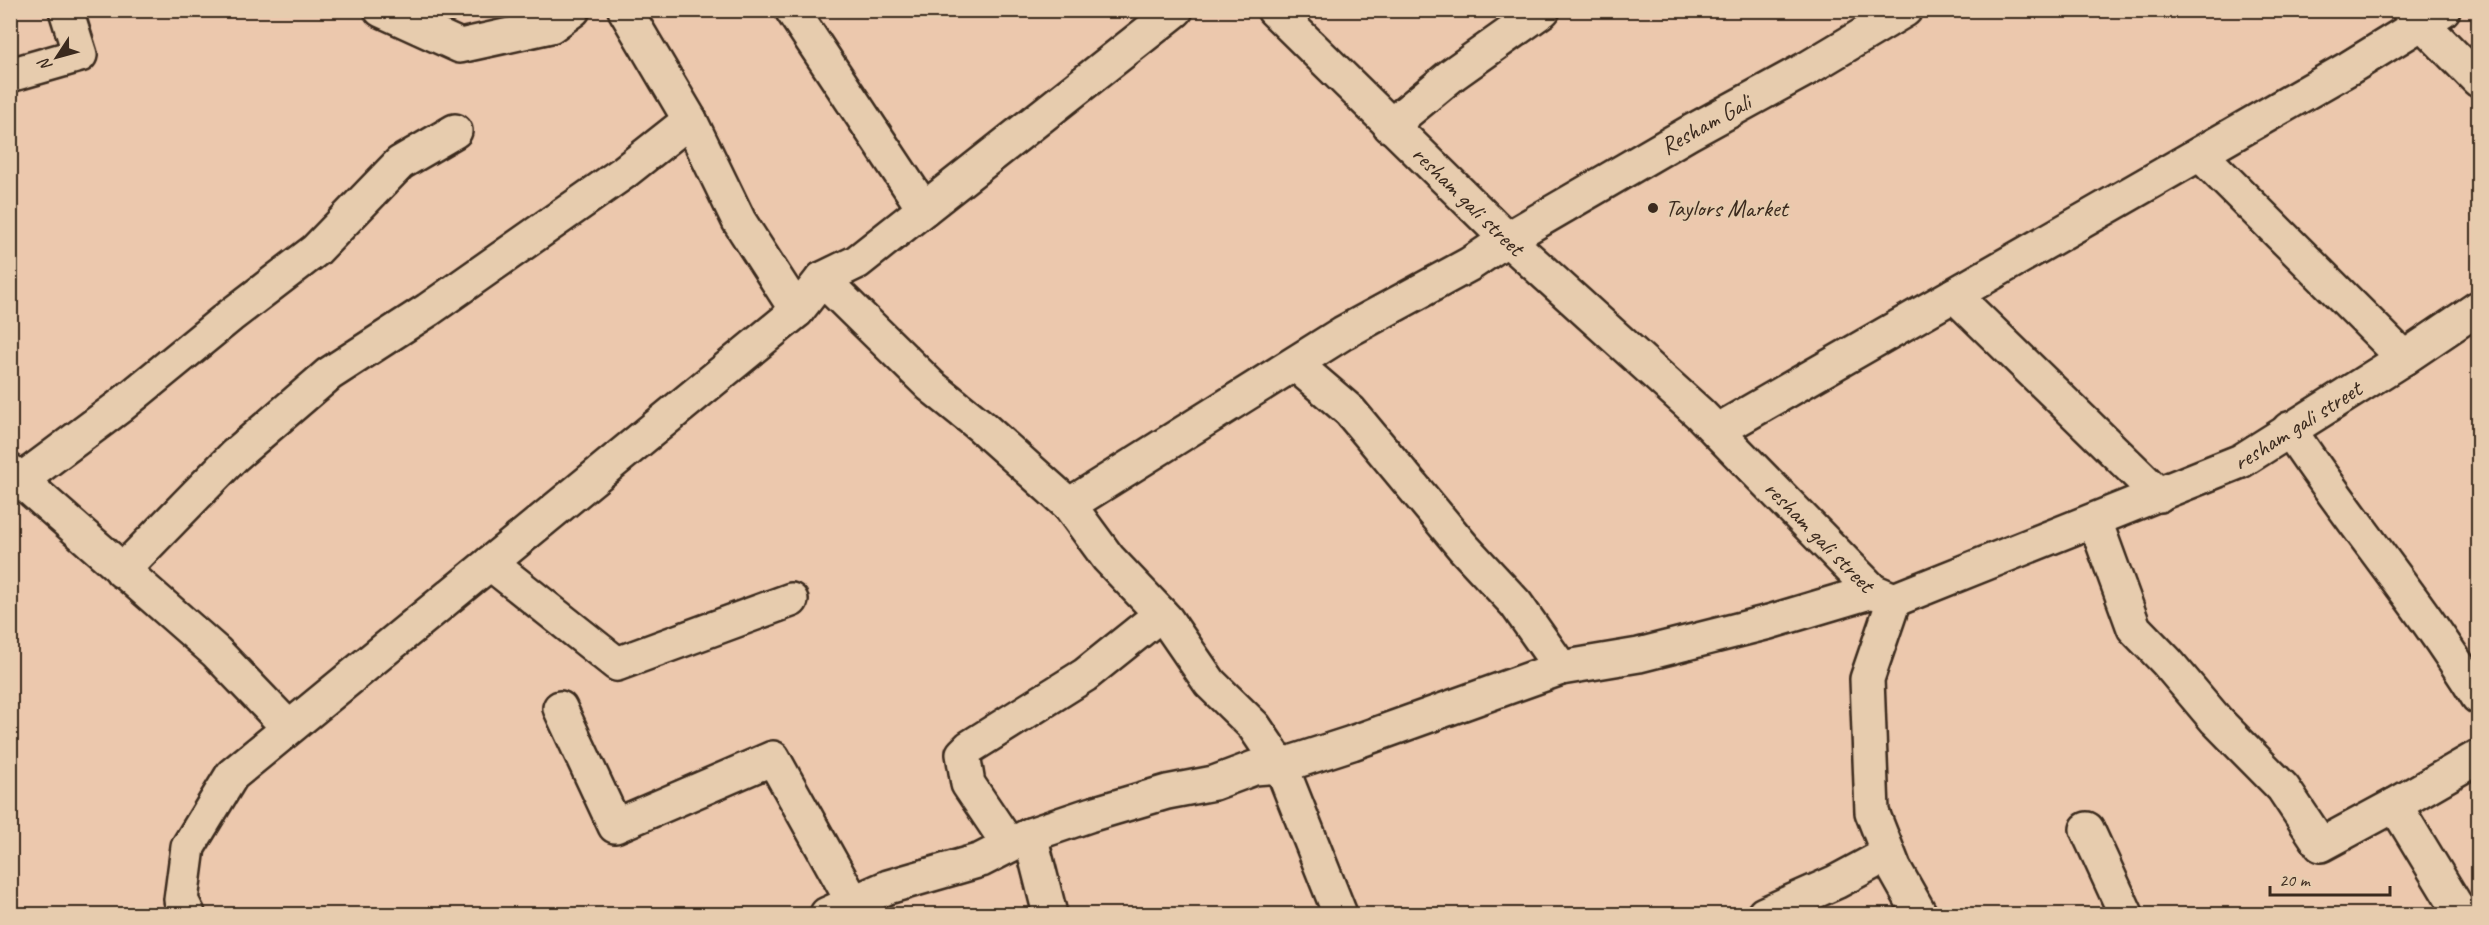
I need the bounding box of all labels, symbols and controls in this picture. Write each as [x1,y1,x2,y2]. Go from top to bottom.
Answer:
north arrow [27,27,87,87]
text: N [33,53,57,75]
street label: Resham Gali [1655,86,1758,161]
street label: resham gali street [1406,139,1532,264]
place label: Taylors Market [1665,193,1790,223]
marker: Taylors Market [1646,201,1660,215]
street label: resham gali street [2230,373,2369,477]
street label: resham gali street [1758,474,1882,600]
scale bar [2270,859,2390,897]
text: 20 m [2279,869,2312,891]

